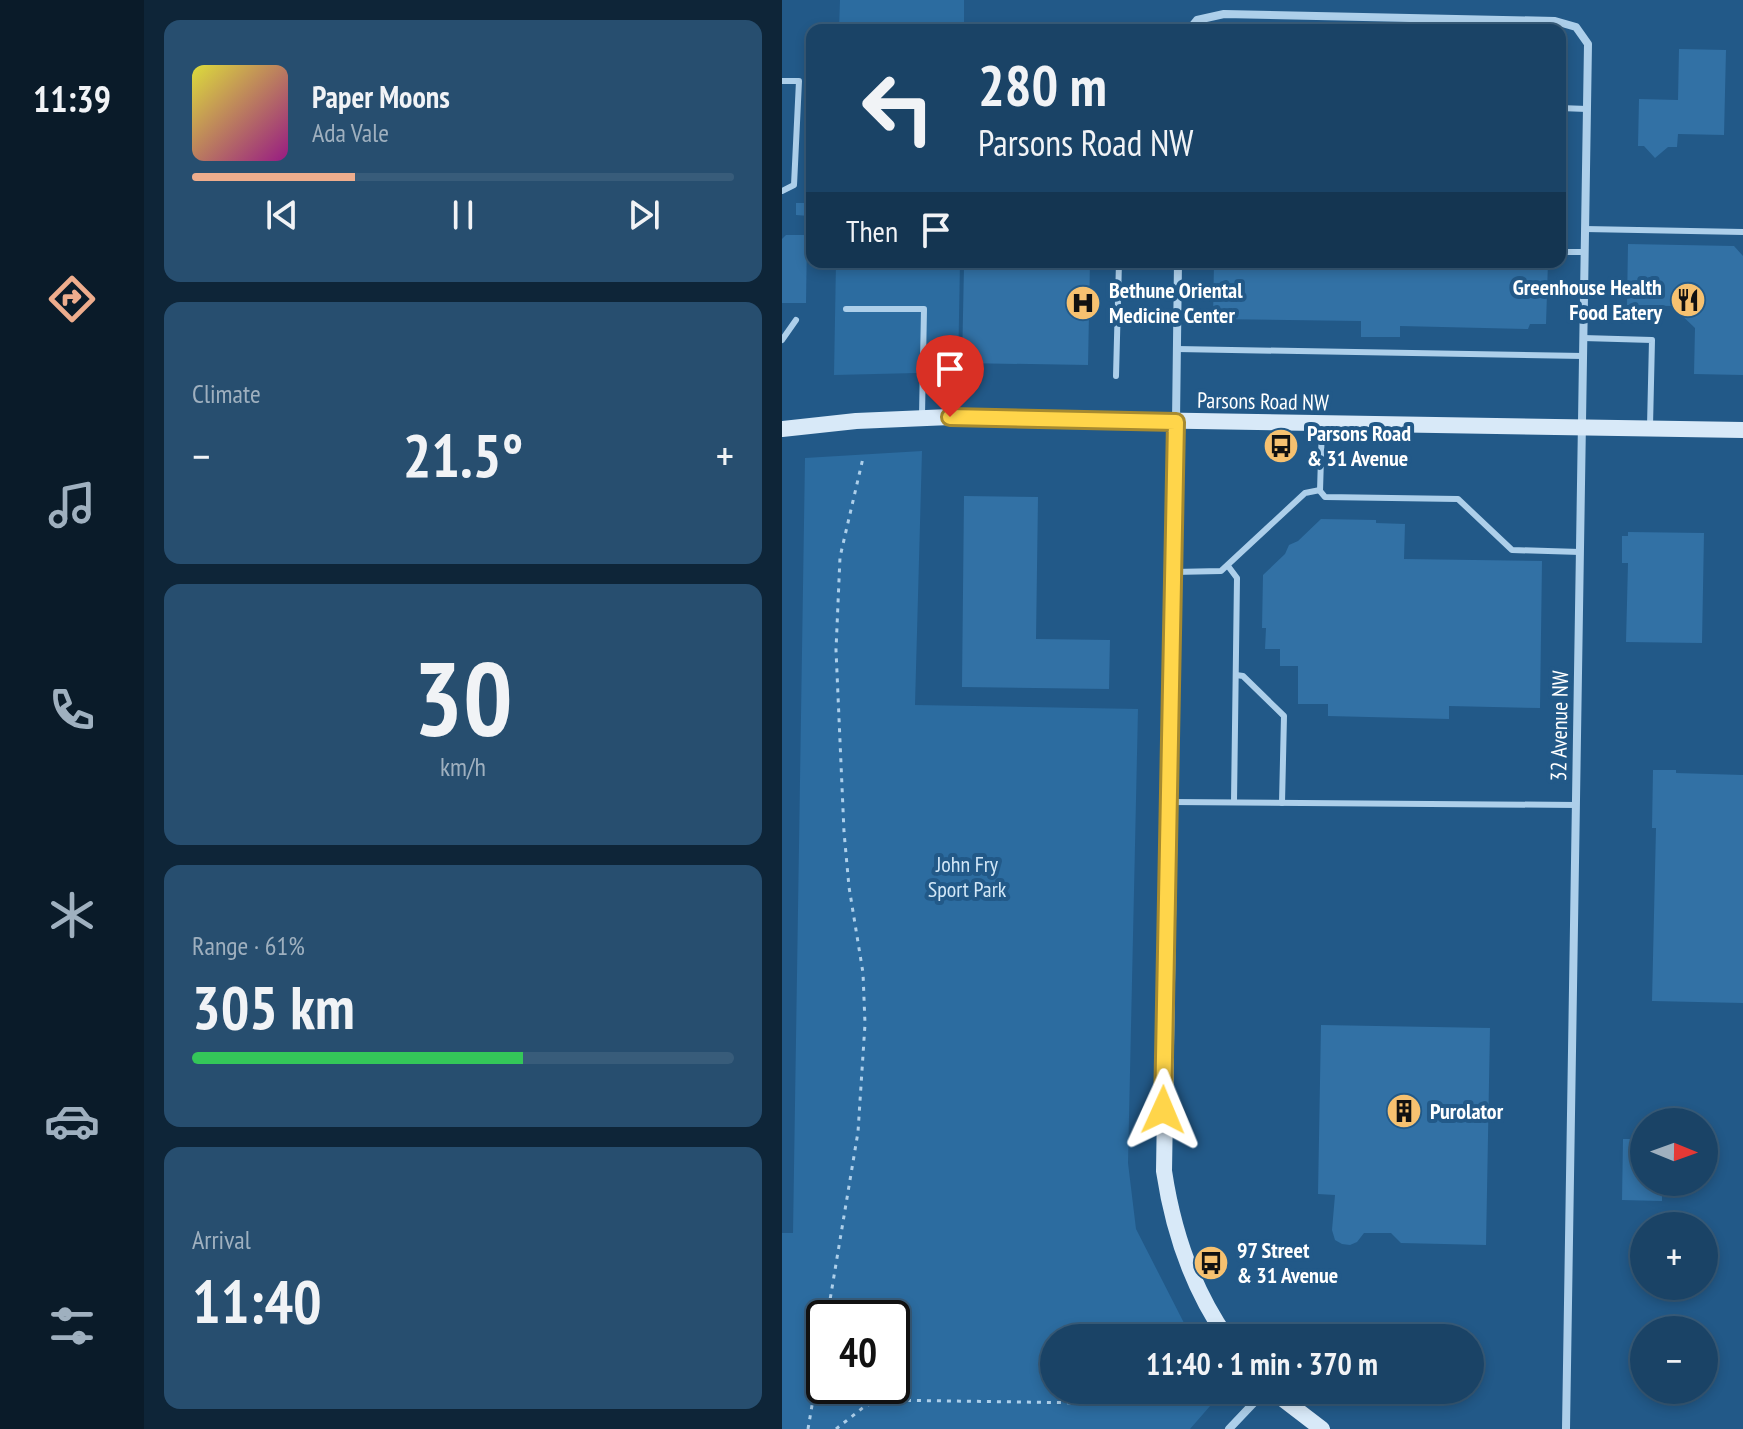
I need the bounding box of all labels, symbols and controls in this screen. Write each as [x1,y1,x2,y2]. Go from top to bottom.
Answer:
text: 280 m [978,49,1107,121]
icon: left [846,56,950,160]
text: 11:39 [33,75,111,122]
text: Paper Moons [312,77,450,116]
text: Ada Vale [312,116,389,149]
text: Parsons Road NW [978,119,1193,166]
icon: previous [260,193,304,237]
icon: pause [441,193,485,237]
icon: next [622,193,666,237]
icon: arrive [914,208,958,252]
text: Then [846,211,898,250]
icon: directions [44,271,100,327]
place label: Greenhouse Health Food Eatery [1513,273,1663,326]
place label: Bethune Oriental Medicine Center [1109,276,1243,329]
restaurant icon: Greenhouse Health Food Eatery [1669,281,1707,319]
hospital icon: Bethune Oriental Medicine Center [1064,284,1102,322]
pin [916,335,984,417]
icon: arrive [928,347,972,391]
text: Climate [192,377,261,410]
street label: Parsons Road NW [1197,386,1329,416]
text: 21.5° [403,416,523,494]
place label: Parsons Road & 31 Avenue [1307,419,1411,472]
text: − [192,427,210,484]
text: + [716,427,734,484]
bus stop icon: Parsons Road & 31 Avenue [1262,427,1300,465]
icon: music [44,477,100,533]
text: 30 [413,630,513,765]
street label: 32 Avenue NW [1544,670,1574,782]
icon: phone [44,682,100,738]
text: km/h [440,750,486,783]
park label: John Fry Sport Park [928,850,1007,903]
icon: climate [44,887,100,943]
text: Range · 61% [192,929,305,962]
text: 305 km [192,968,355,1046]
position arrow [1121,1068,1205,1152]
building icon: Purolator [1385,1092,1423,1130]
icon: car [44,1093,100,1149]
place label: Purolator [1430,1097,1504,1125]
north arrow [1630,1108,1718,1196]
map controls [1630,1108,1718,1404]
button: + [1630,1212,1718,1300]
text: Arrival [192,1223,251,1256]
place label: 97 Street & 31 Avenue [1237,1236,1338,1289]
bus stop icon: 97 Street & 31 Avenue [1192,1244,1230,1282]
text: 11:40 [192,1262,322,1340]
icon: filters [44,1298,100,1354]
speed limit sign: 40 [806,1300,910,1404]
button: − [1630,1316,1718,1404]
text: 11:40 · 1 min · 370 m [1146,1344,1378,1383]

